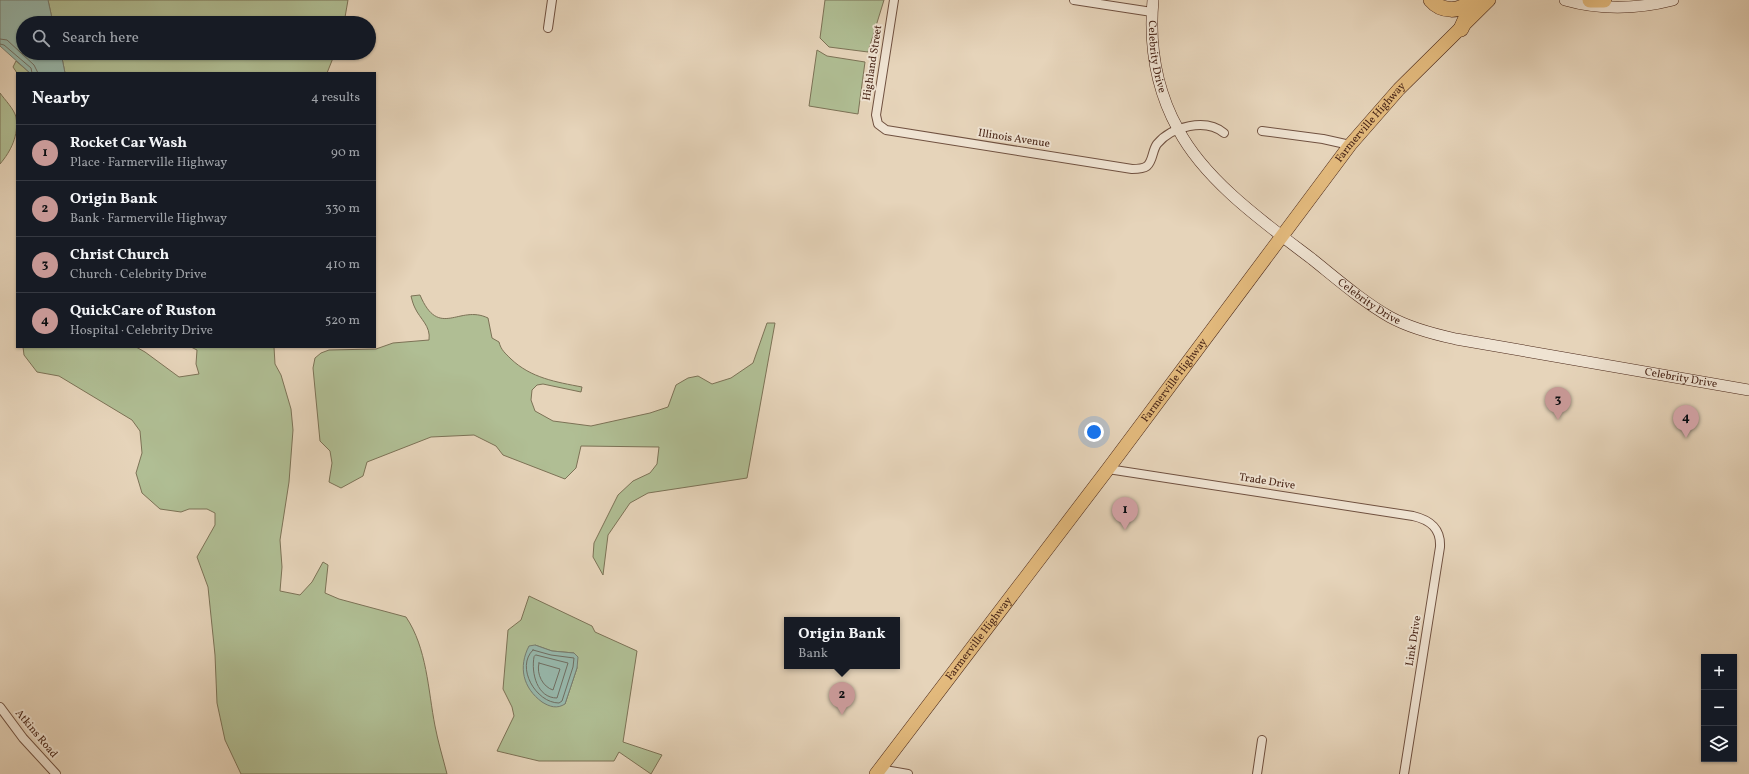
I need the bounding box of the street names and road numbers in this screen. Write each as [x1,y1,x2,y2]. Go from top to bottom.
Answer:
street label: Celebrity Drive [1144,20,1169,95]
street label: Highland Street [860,24,886,102]
street label: Farmerville Highway [1332,79,1409,166]
street label: Illinois Avenue [977,126,1051,152]
street label: Celebrity Drive [1334,275,1403,329]
street label: Farmerville Highway [1138,335,1211,425]
street label: Celebrity Drive [1644,364,1718,392]
street label: Trade Drive [1238,470,1296,494]
street label: Farmerville Highway [942,594,1016,684]
street label: Link Drive [1403,615,1425,667]
street label: Atkins Road [11,707,61,761]

